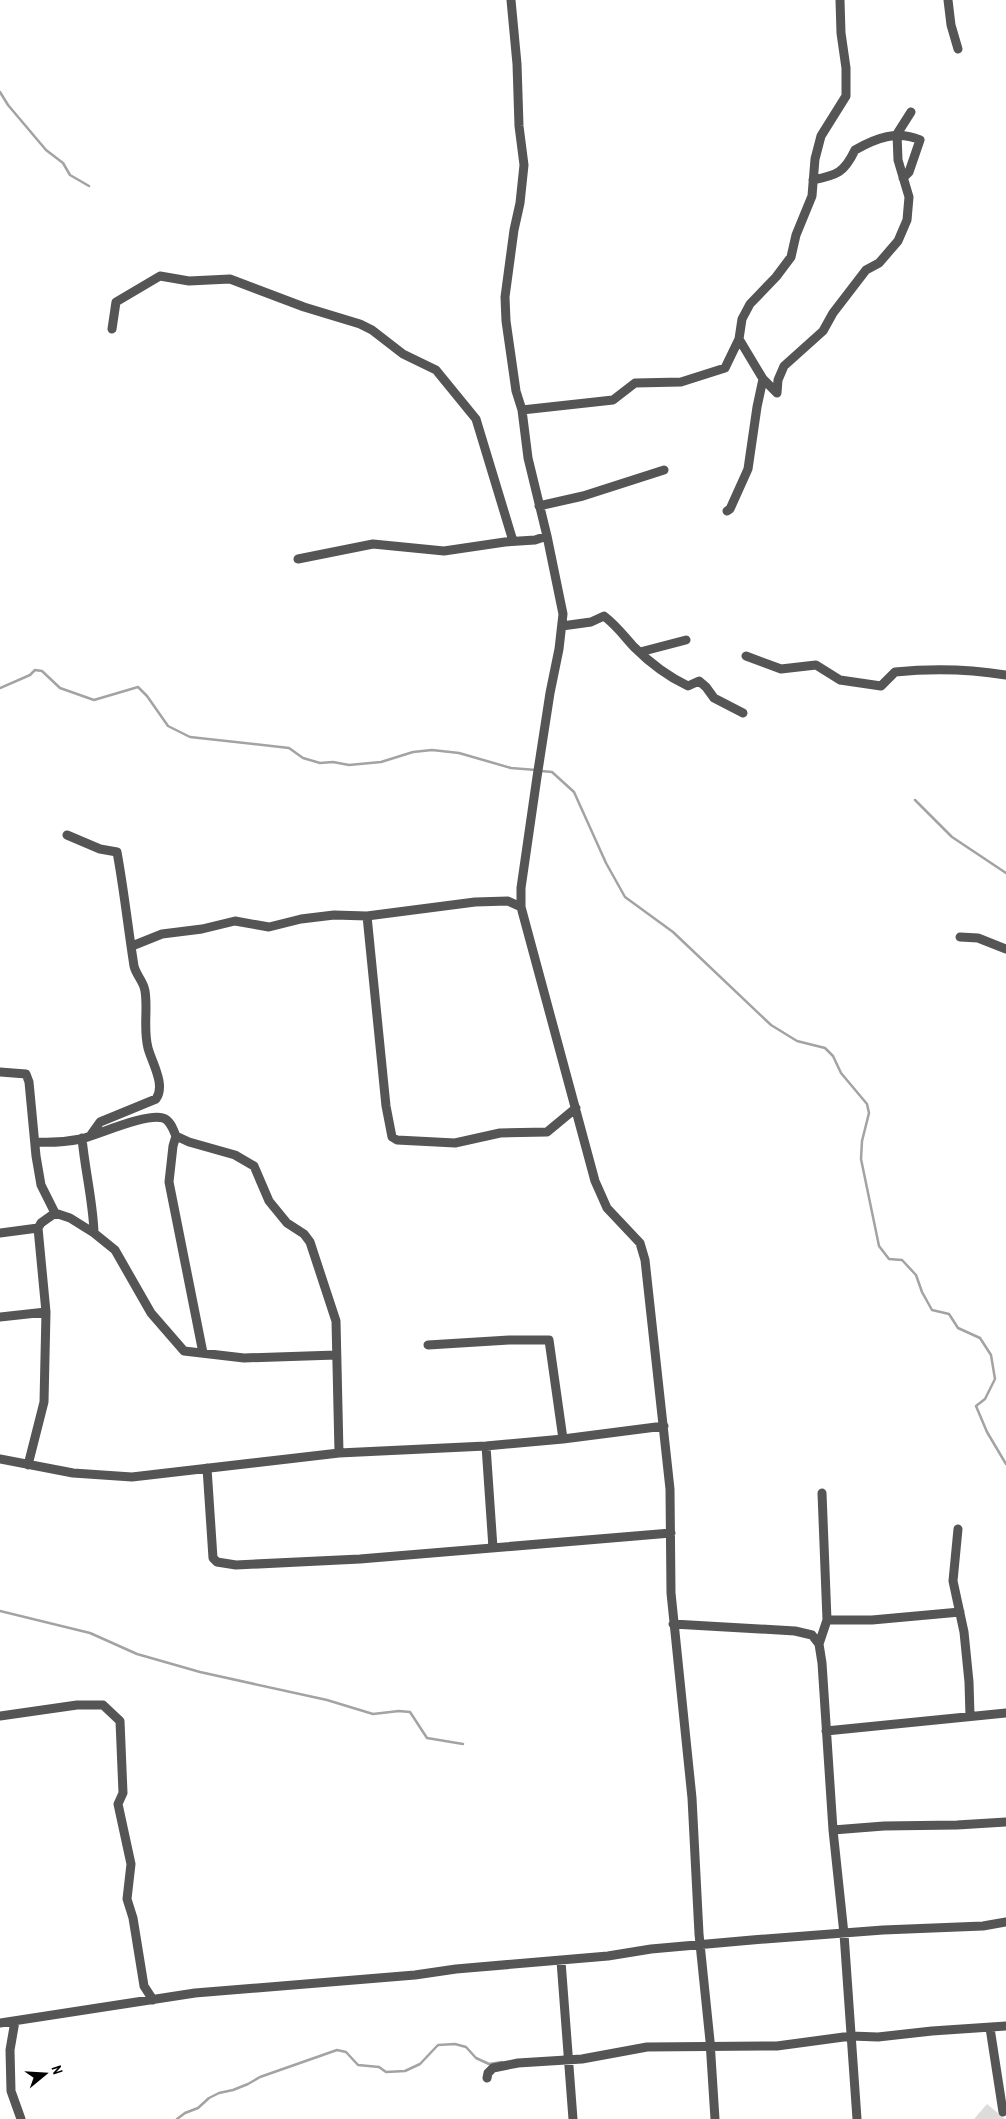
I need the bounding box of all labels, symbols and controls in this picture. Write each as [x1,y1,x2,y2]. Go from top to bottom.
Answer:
north arrow [20,2049,70,2099]
text: N [48,2063,67,2077]

